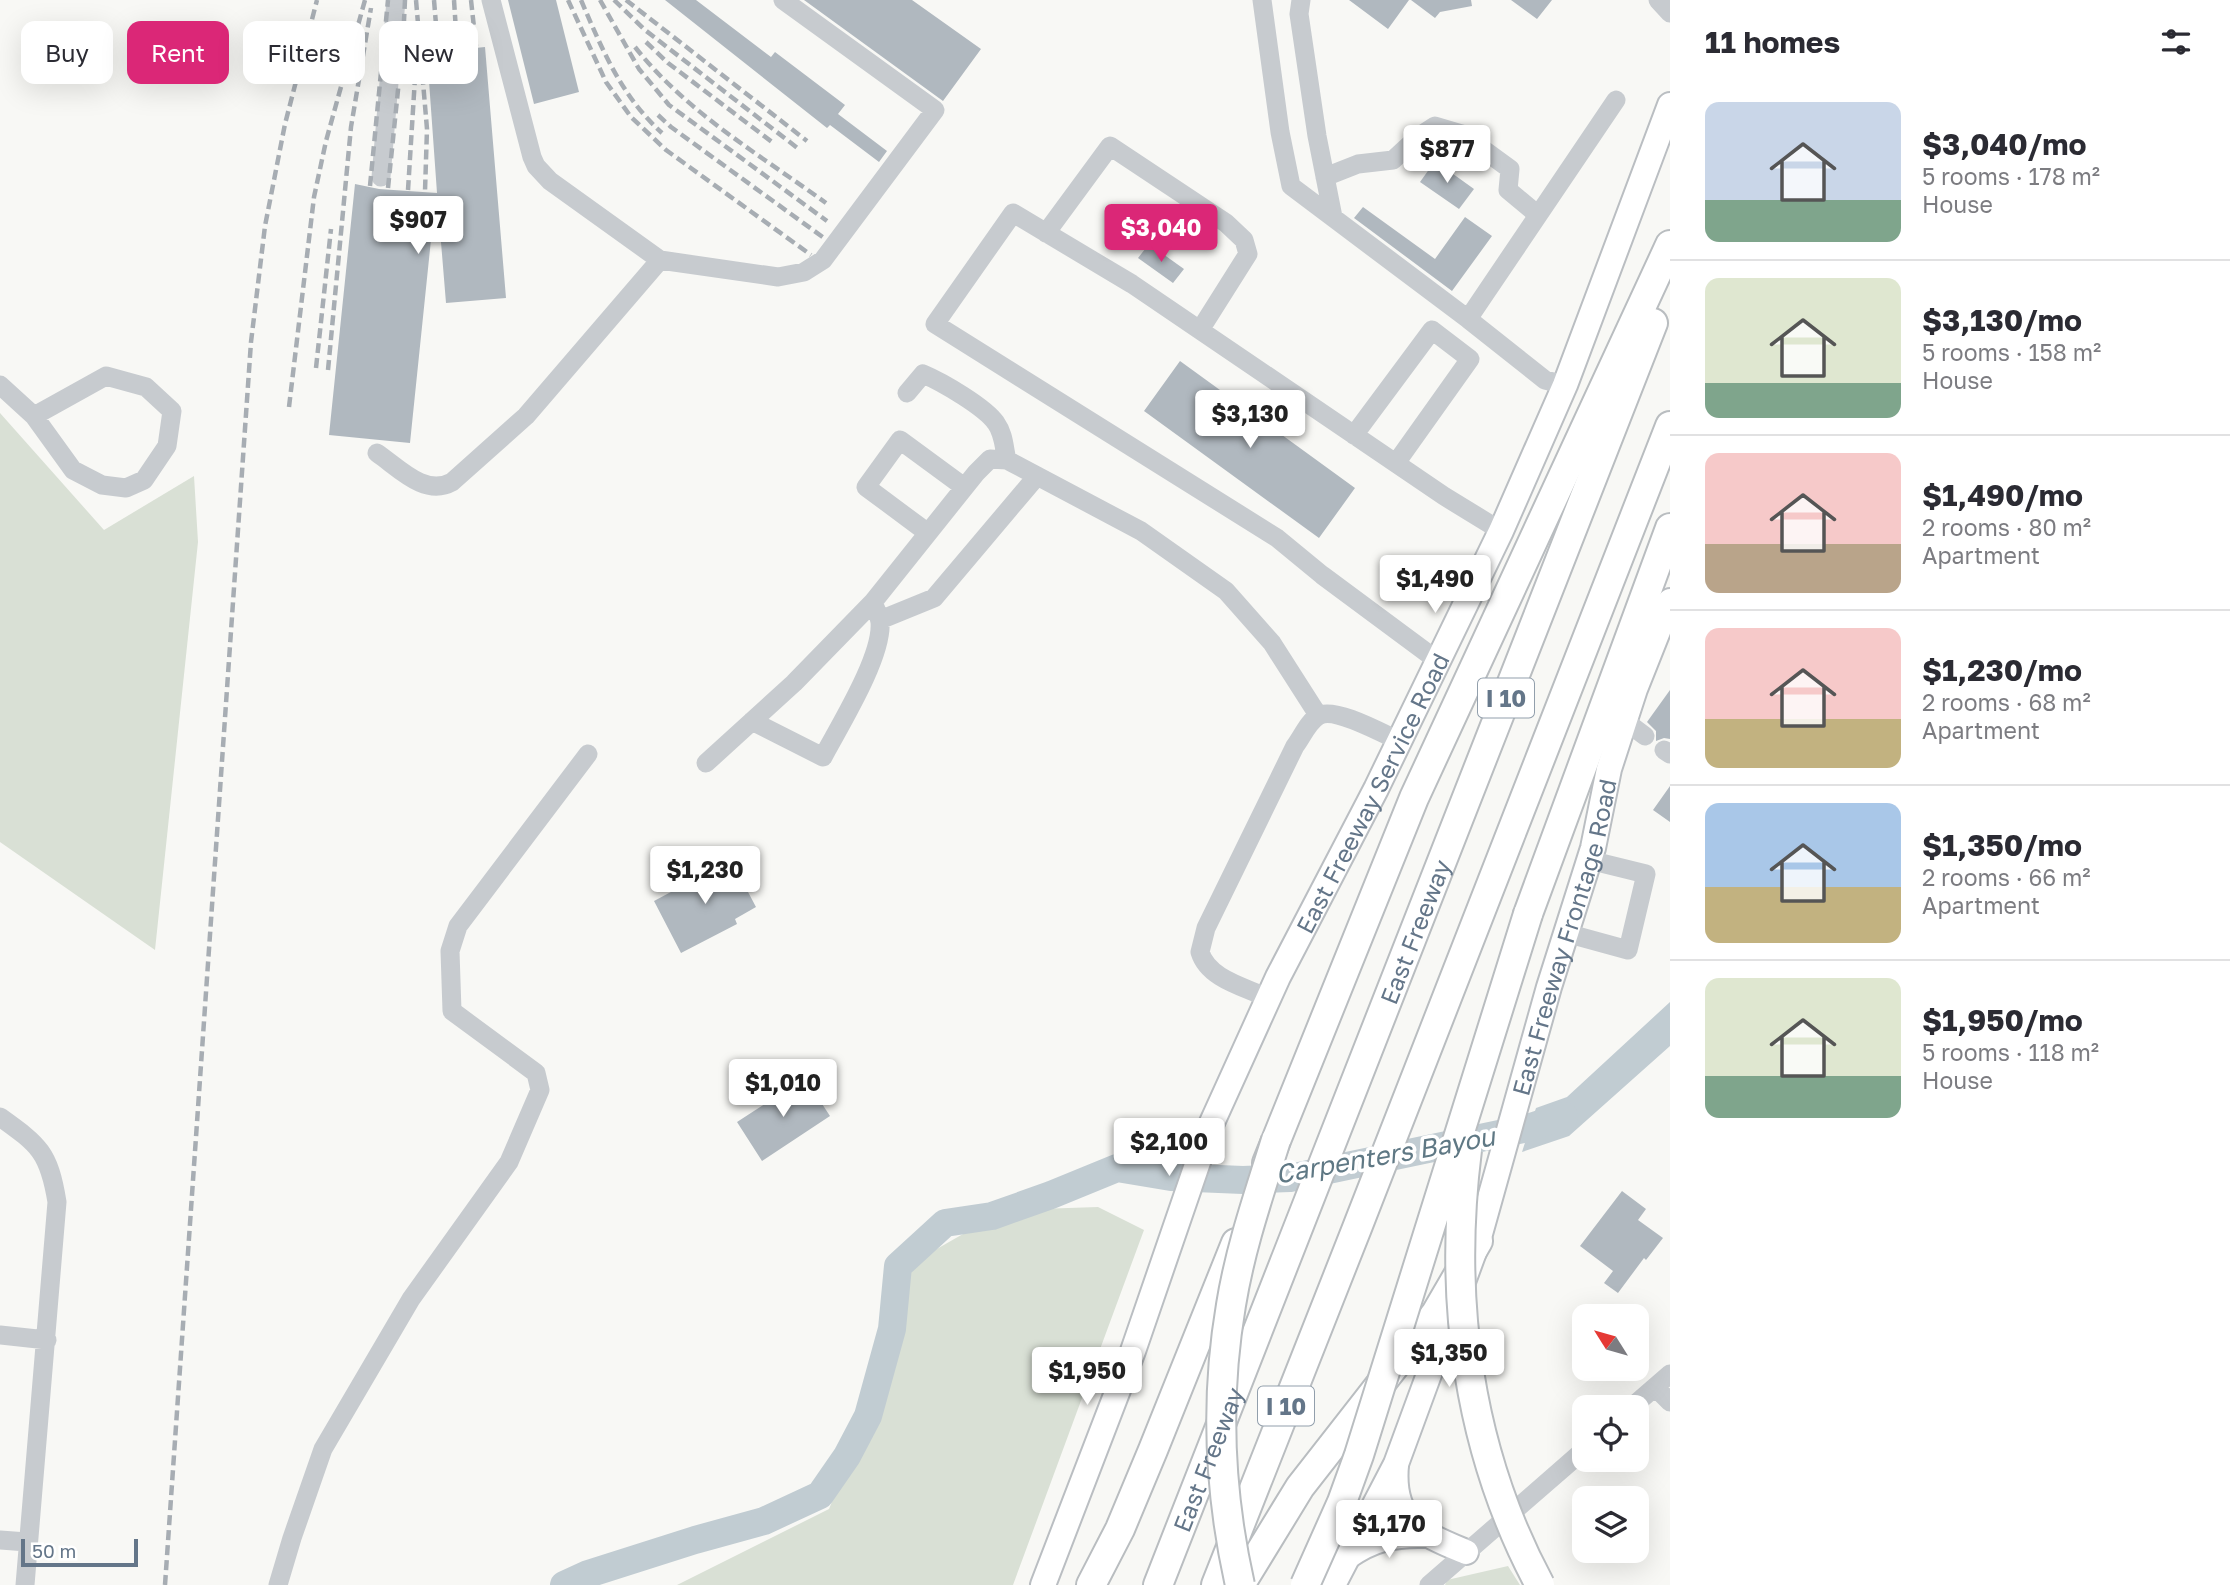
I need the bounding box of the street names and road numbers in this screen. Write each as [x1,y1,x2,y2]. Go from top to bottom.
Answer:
street label: East Freeway Service Road [1288,647,1454,937]
road number: I 10 [1478,678,1534,718]
street label: East Freeway Frontage Road [1505,776,1621,1098]
street label: East Freeway [1374,856,1456,1008]
street label: East Freeway [1166,1383,1249,1536]
road number: I 10 [1258,1386,1314,1426]

